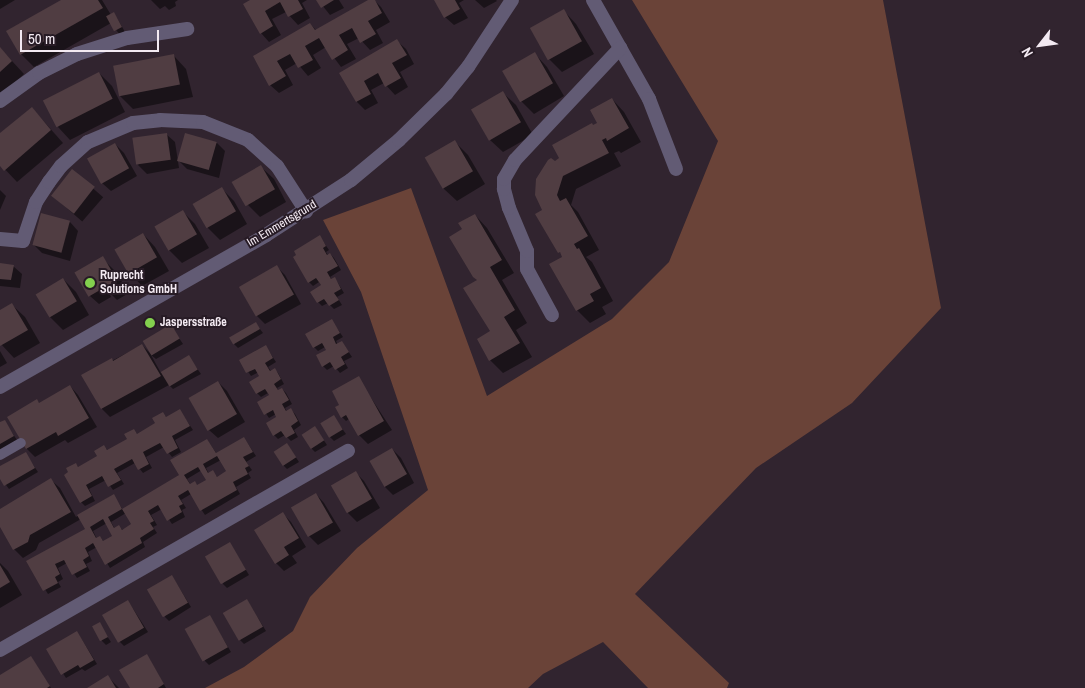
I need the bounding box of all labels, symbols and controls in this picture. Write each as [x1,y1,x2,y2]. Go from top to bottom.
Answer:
scale bar [22,20,161,52]
north arrow [1015,20,1065,70]
text: 50 m [28,28,55,49]
text: N [1017,44,1037,61]
street label: Im Emmertsgrund [245,198,319,250]
place label: Ruprecht Solutions GmbH [100,269,177,297]
marker: Ruprecht Solutions GmbH [84,277,96,289]
place label: Jaspersstraße [160,316,227,330]
marker: Jaspersstraße [144,317,156,329]

